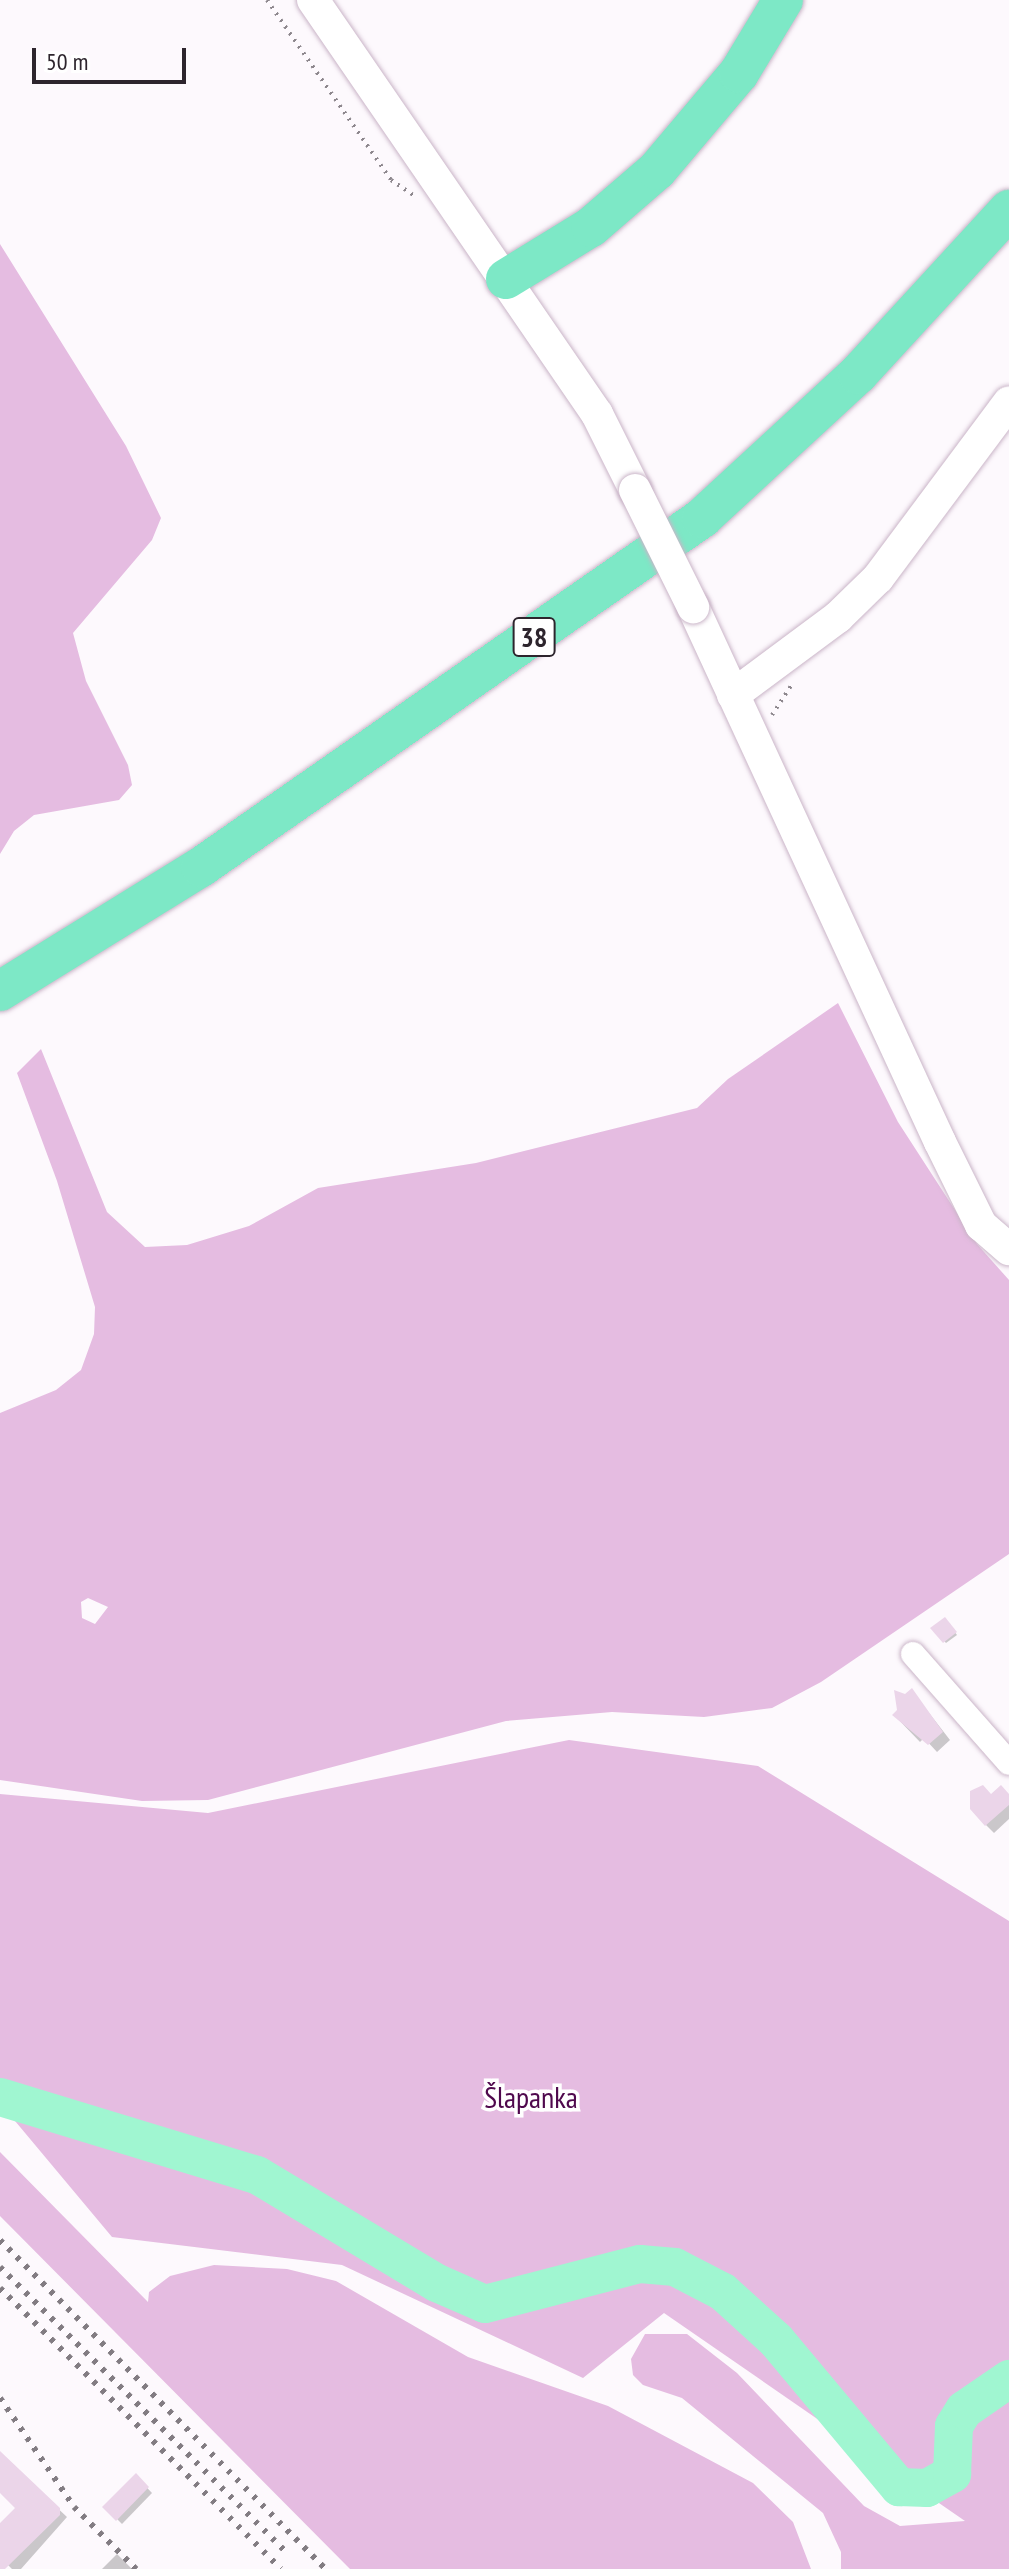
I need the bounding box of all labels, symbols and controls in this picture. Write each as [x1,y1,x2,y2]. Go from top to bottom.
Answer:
scale bar [36,32,190,82]
text: 50 m [46,46,88,77]
road number: 38 [512,613,556,661]
park label: Šlapanka [484,2079,578,2115]

